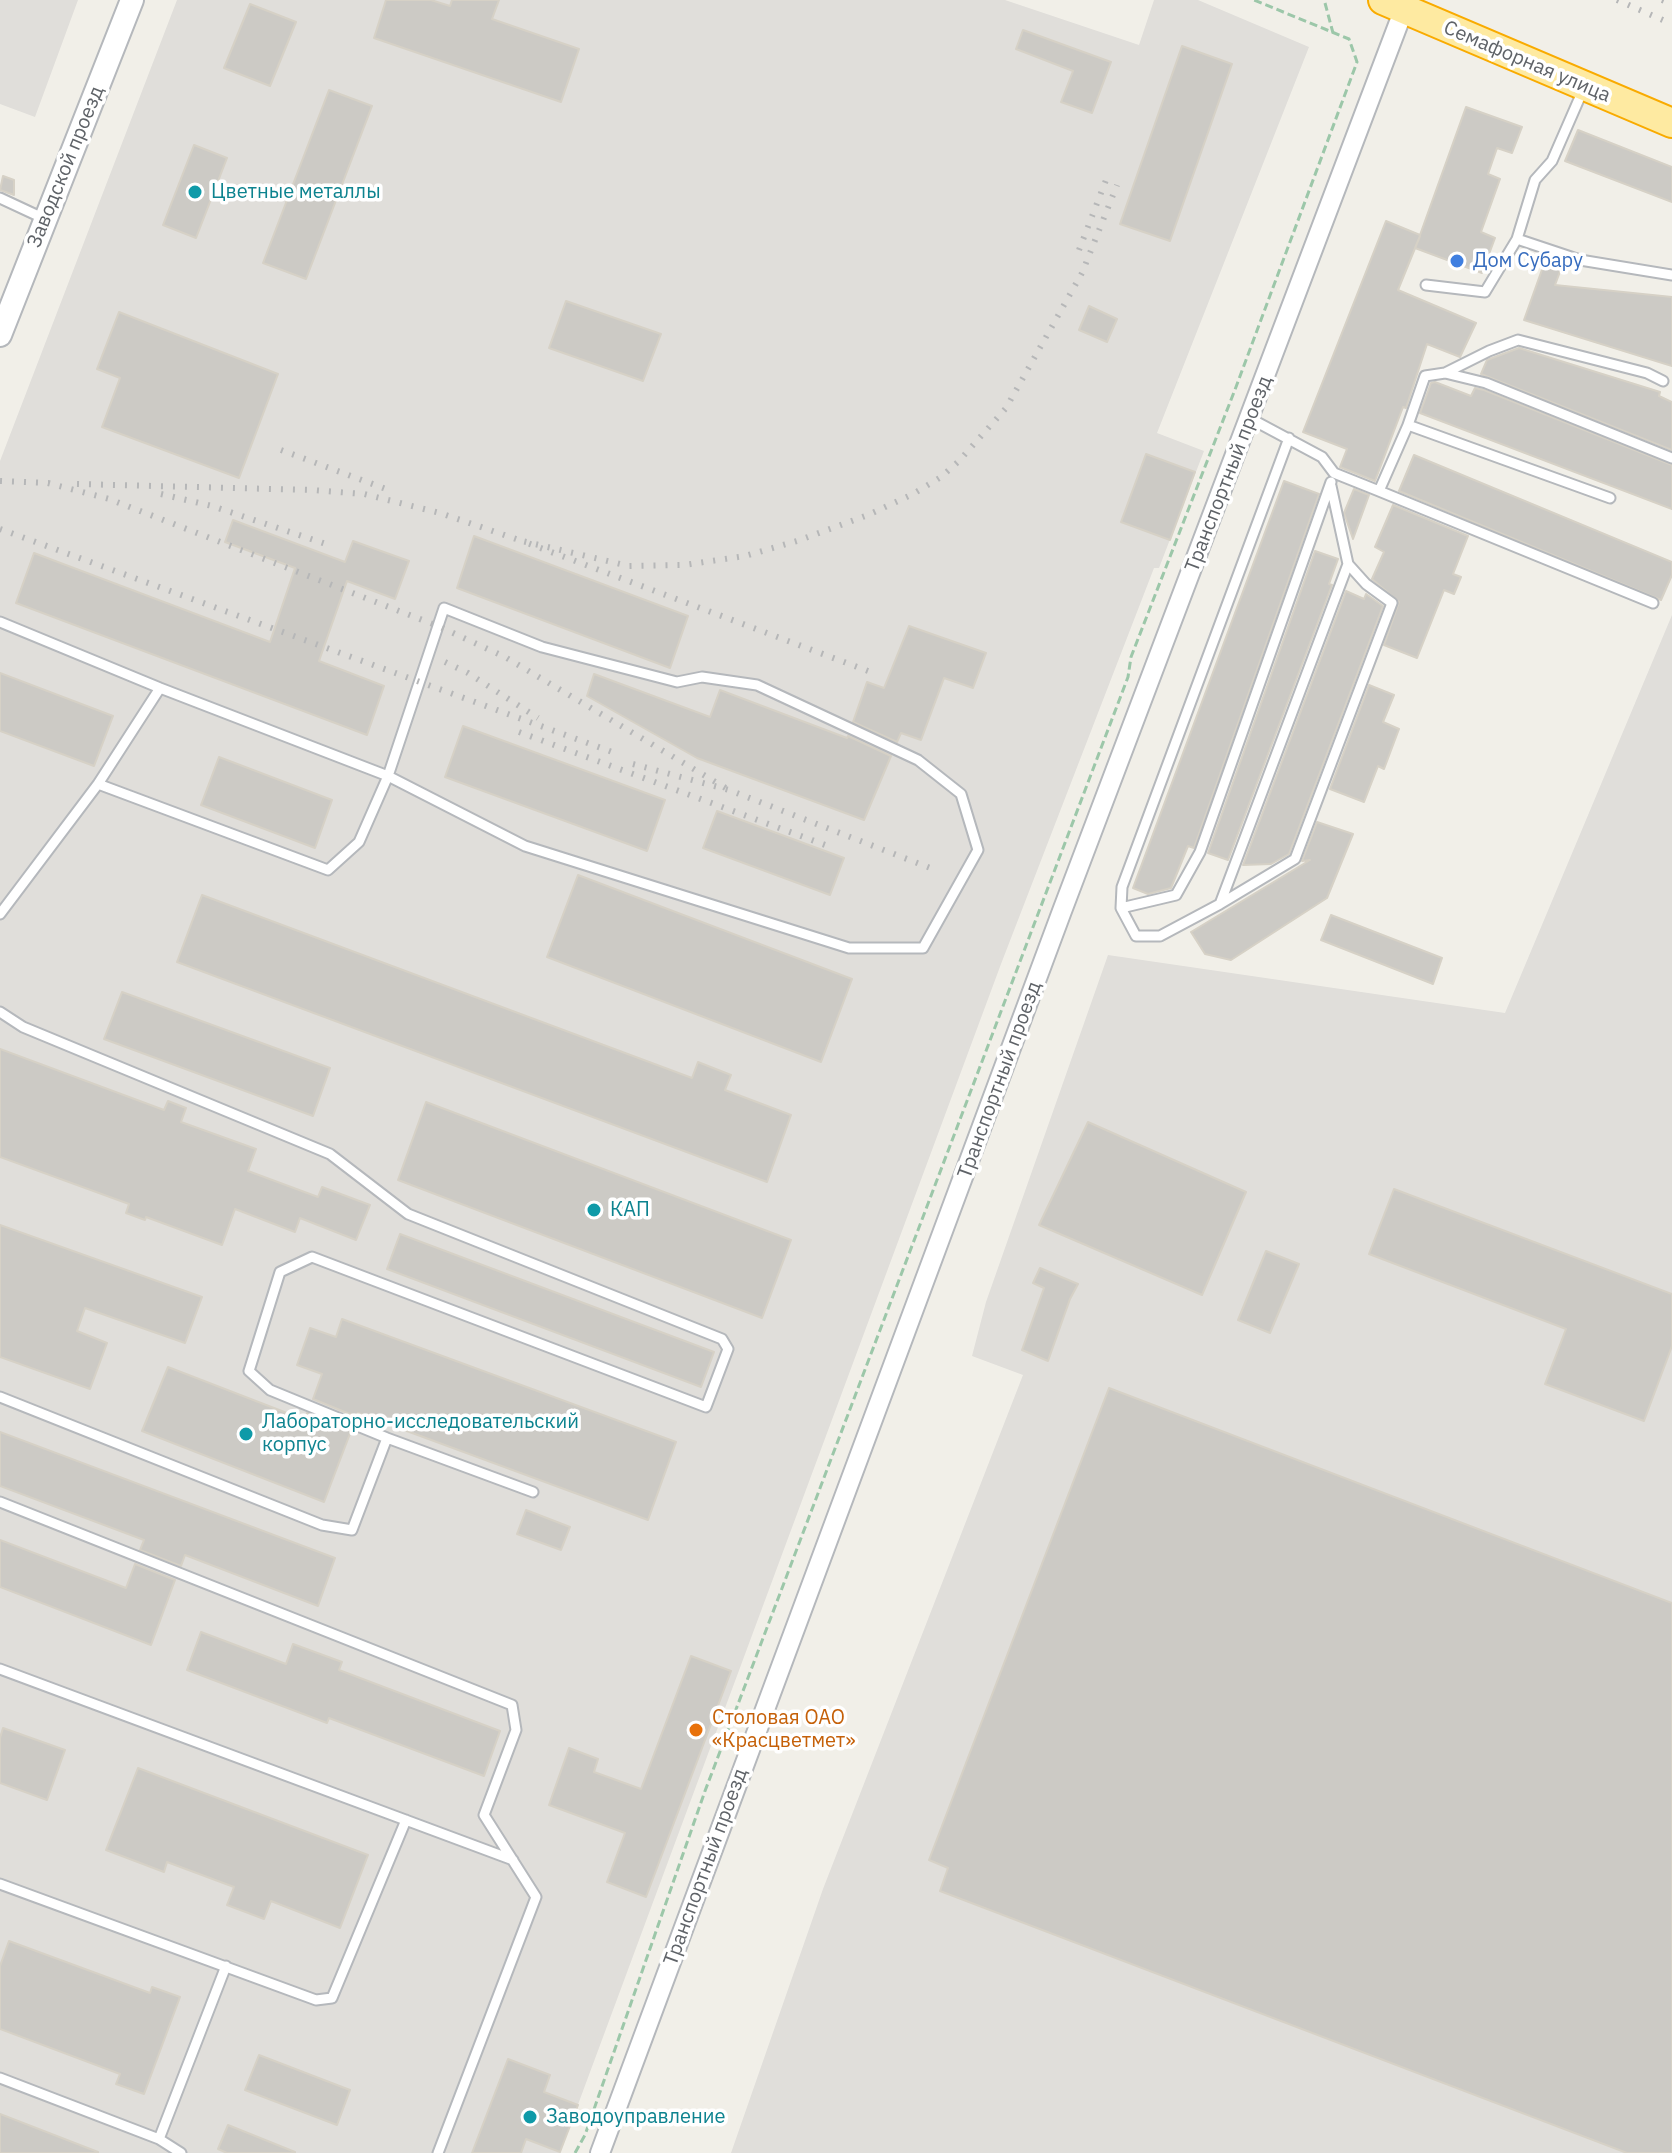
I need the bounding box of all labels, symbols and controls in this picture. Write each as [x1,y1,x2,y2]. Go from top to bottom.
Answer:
street label: Семафорная улица [1440,16,1614,108]
street label: Заводской проезд [23,83,109,251]
place label: Цветные металлы [211,180,381,204]
marker: Цветные металлы [186,183,204,201]
place label: Дом Субару [1473,249,1583,273]
marker: Дом Субару [1448,252,1466,270]
street label: Транспортный проезд [1181,373,1277,575]
street label: Транспортный проезд [953,978,1047,1182]
place label: КАП [610,1198,650,1222]
marker: КАП [585,1201,603,1219]
place label: Лабораторно-исследовательский корпус [262,1410,579,1457]
marker: Лабораторно-исследовательский корпус [237,1425,255,1443]
place label: Столовая ОАО «Красцветмет» [712,1706,855,1753]
marker: Столовая ОАО «Красцветмет» [687,1721,705,1739]
street label: Транспортный проезд [659,1765,753,1969]
place label: Заводоуправление [546,2105,725,2129]
marker: Заводоуправление [521,2108,539,2126]

